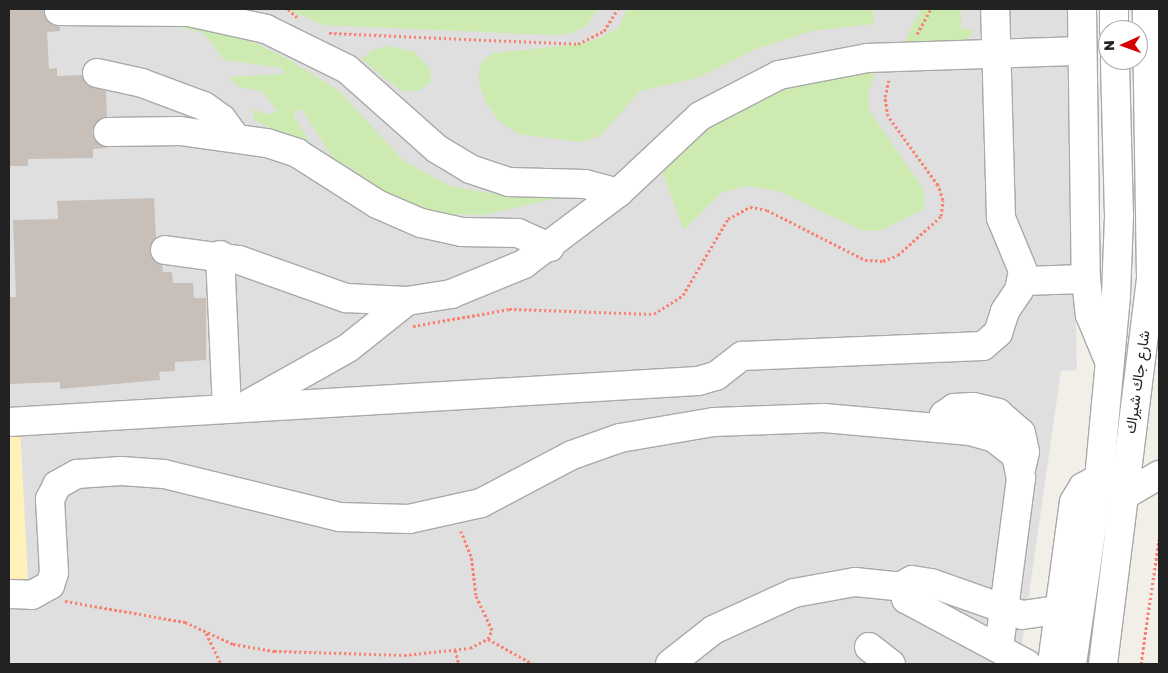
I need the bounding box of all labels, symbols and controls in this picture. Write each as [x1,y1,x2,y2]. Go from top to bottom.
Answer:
north arrow [1098,20,1148,70]
text: N [1100,40,1117,51]
street label: شارع جاك شيراك [1121,329,1153,435]

